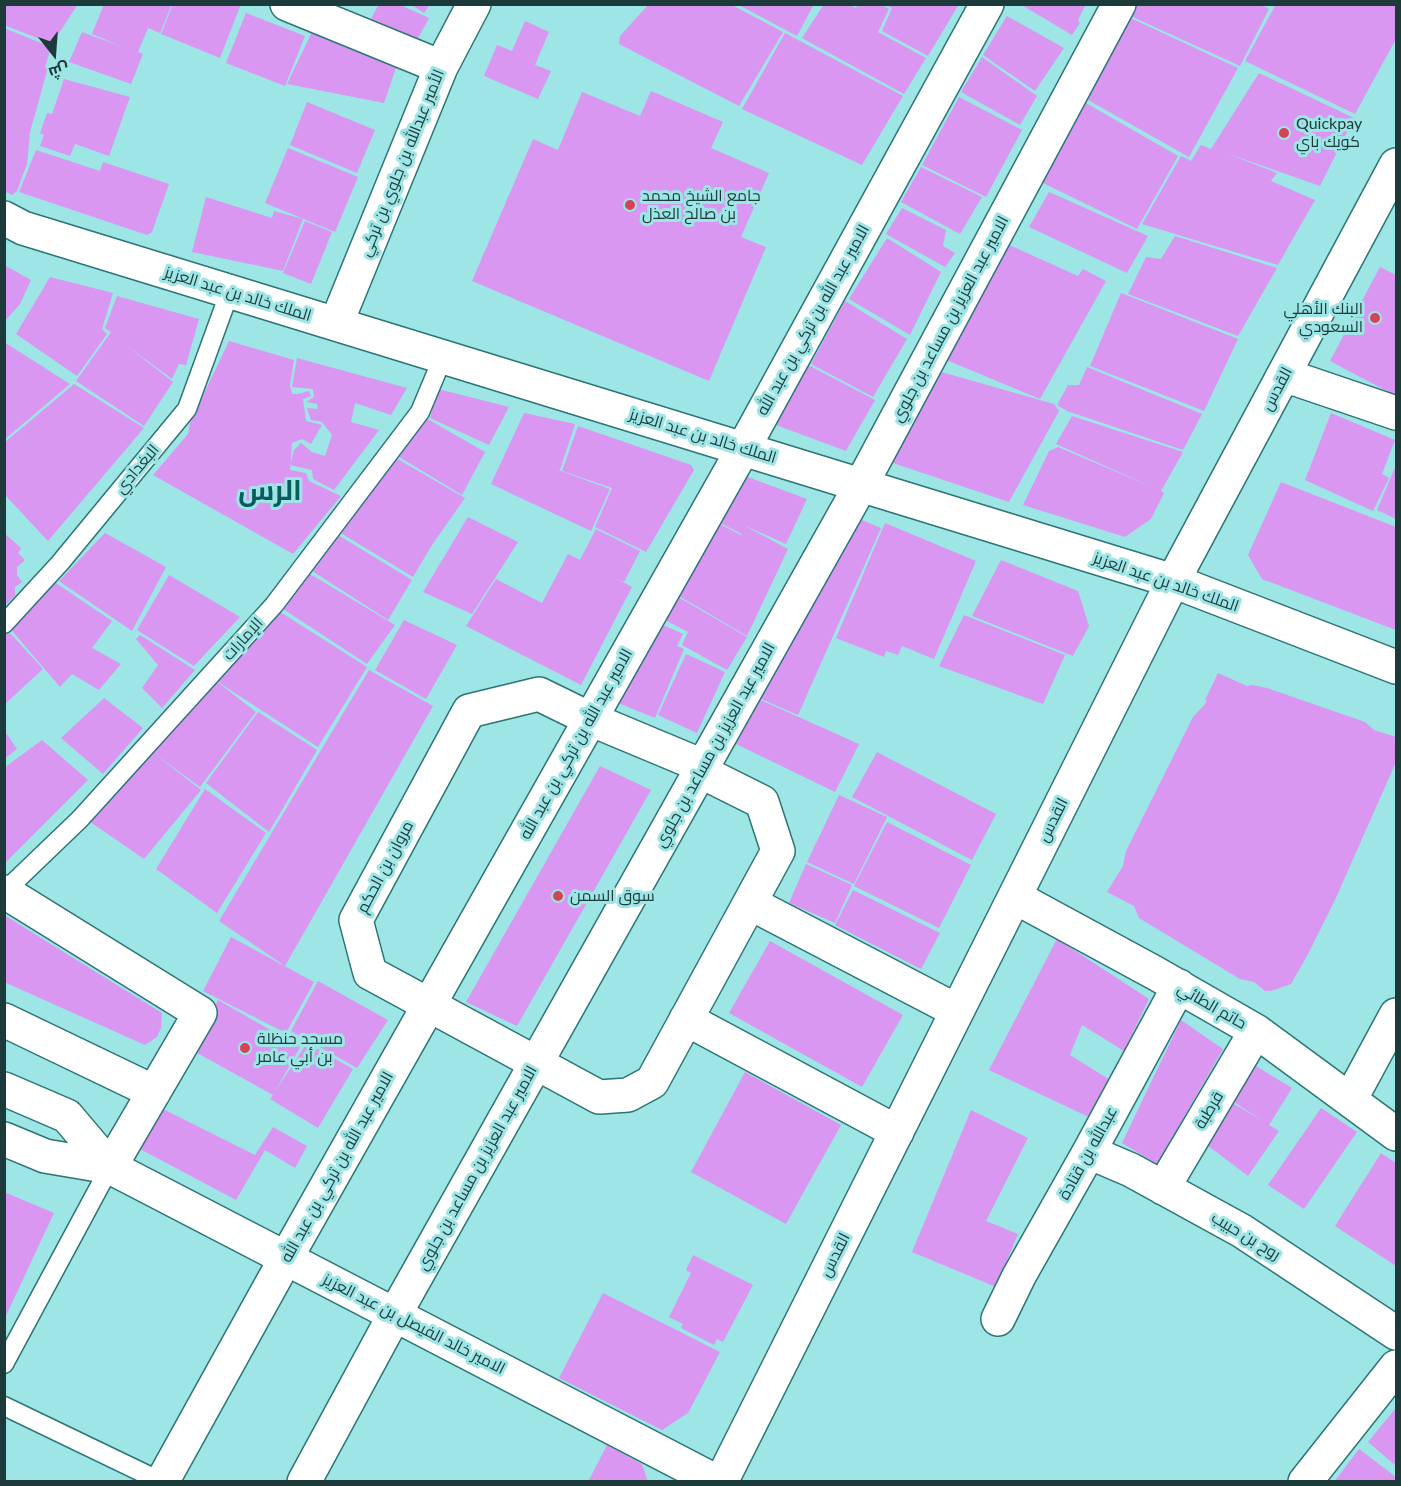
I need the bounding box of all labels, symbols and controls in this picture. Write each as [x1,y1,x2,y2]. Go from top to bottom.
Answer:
north arrow [24,24,84,84]
text: ش [47,60,72,84]
street label: الأمير عبدالله بن جلوي بن تركي [356,67,448,259]
place label: Quickpay كويك باي [1296,114,1362,152]
marker: Quickpay كويك باي [1277,126,1291,140]
place label: جامع الشيخ محمد بن صالح العذل [642,186,761,224]
marker: جامع الشيخ محمد بن صالح العذل [623,198,637,212]
street label: الامير عبد العزيز بن مساعد بن جلوي [887,213,1013,425]
street label: الامير عبد الله بن تركي بن عبد الله [752,221,874,419]
street label: الملك خالد بن عبد العزيز [162,263,314,325]
place label: البنك الأهلي السعودي [1284,299,1363,337]
marker: البنك الأهلي السعودي [1368,311,1382,325]
street label: القدس [1258,364,1296,414]
street label: الملك خالد بن عبد العزيز [627,405,779,467]
street label: البغدادي [111,440,163,498]
district label: الرس [238,474,302,508]
street label: الملك خالد بن عبد العزيز [1091,548,1241,616]
street label: الإمارات [219,614,267,664]
street label: الامير عبد العزيز بن مساعد بن جلوي [651,639,779,851]
street label: الامير عبد الله بن تركي بن عبد الله [515,645,637,843]
street label: القدس [1034,795,1072,845]
street label: مروان بن الحكم [353,818,417,916]
place label: سوق السمن [570,886,655,906]
marker: سوق السمن [551,889,565,903]
street label: حاتم الطائي [1174,979,1250,1033]
place label: مسجد حنظلة بن أبي عامر [257,1029,343,1067]
marker: مسجد حنظلة بن أبي عامر [238,1041,252,1055]
street label: الامير عبد العزيز بن مساعد بن جلوي [413,1062,541,1274]
street label: الامير عبد الله بن تركي بن عبد الله [276,1068,398,1266]
street label: قرطبة [1190,1088,1228,1132]
street label: عبدالله بن قتادة [1054,1103,1122,1203]
street label: روح بن حبيب [1208,1208,1284,1264]
street label: القدس [816,1230,854,1280]
street label: الامير خالد الفيصل بن عبد العزيز [320,1270,508,1378]

